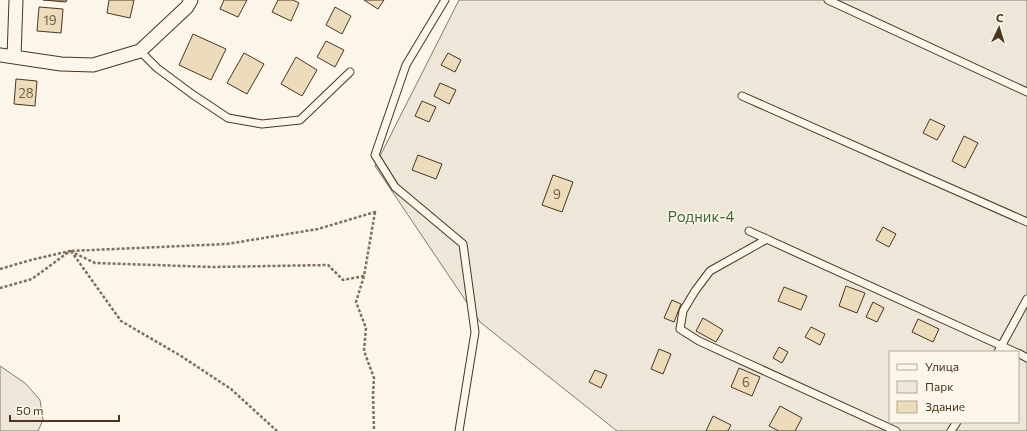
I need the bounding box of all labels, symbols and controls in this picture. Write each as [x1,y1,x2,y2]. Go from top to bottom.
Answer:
north arrow [979,8,1019,48]
text: С [996,11,1004,24]
house number: 19 [43,12,57,28]
house number: 28 [18,85,34,101]
house number: 9 [553,186,561,202]
park label: Родник-4 [668,207,735,225]
legend [889,351,1019,423]
text: Улица [925,359,959,373]
house number: 6 [742,374,750,390]
text: Парк [925,379,954,393]
scale bar [10,397,119,423]
text: Здание [925,399,965,413]
text: 50 m [16,403,44,417]

